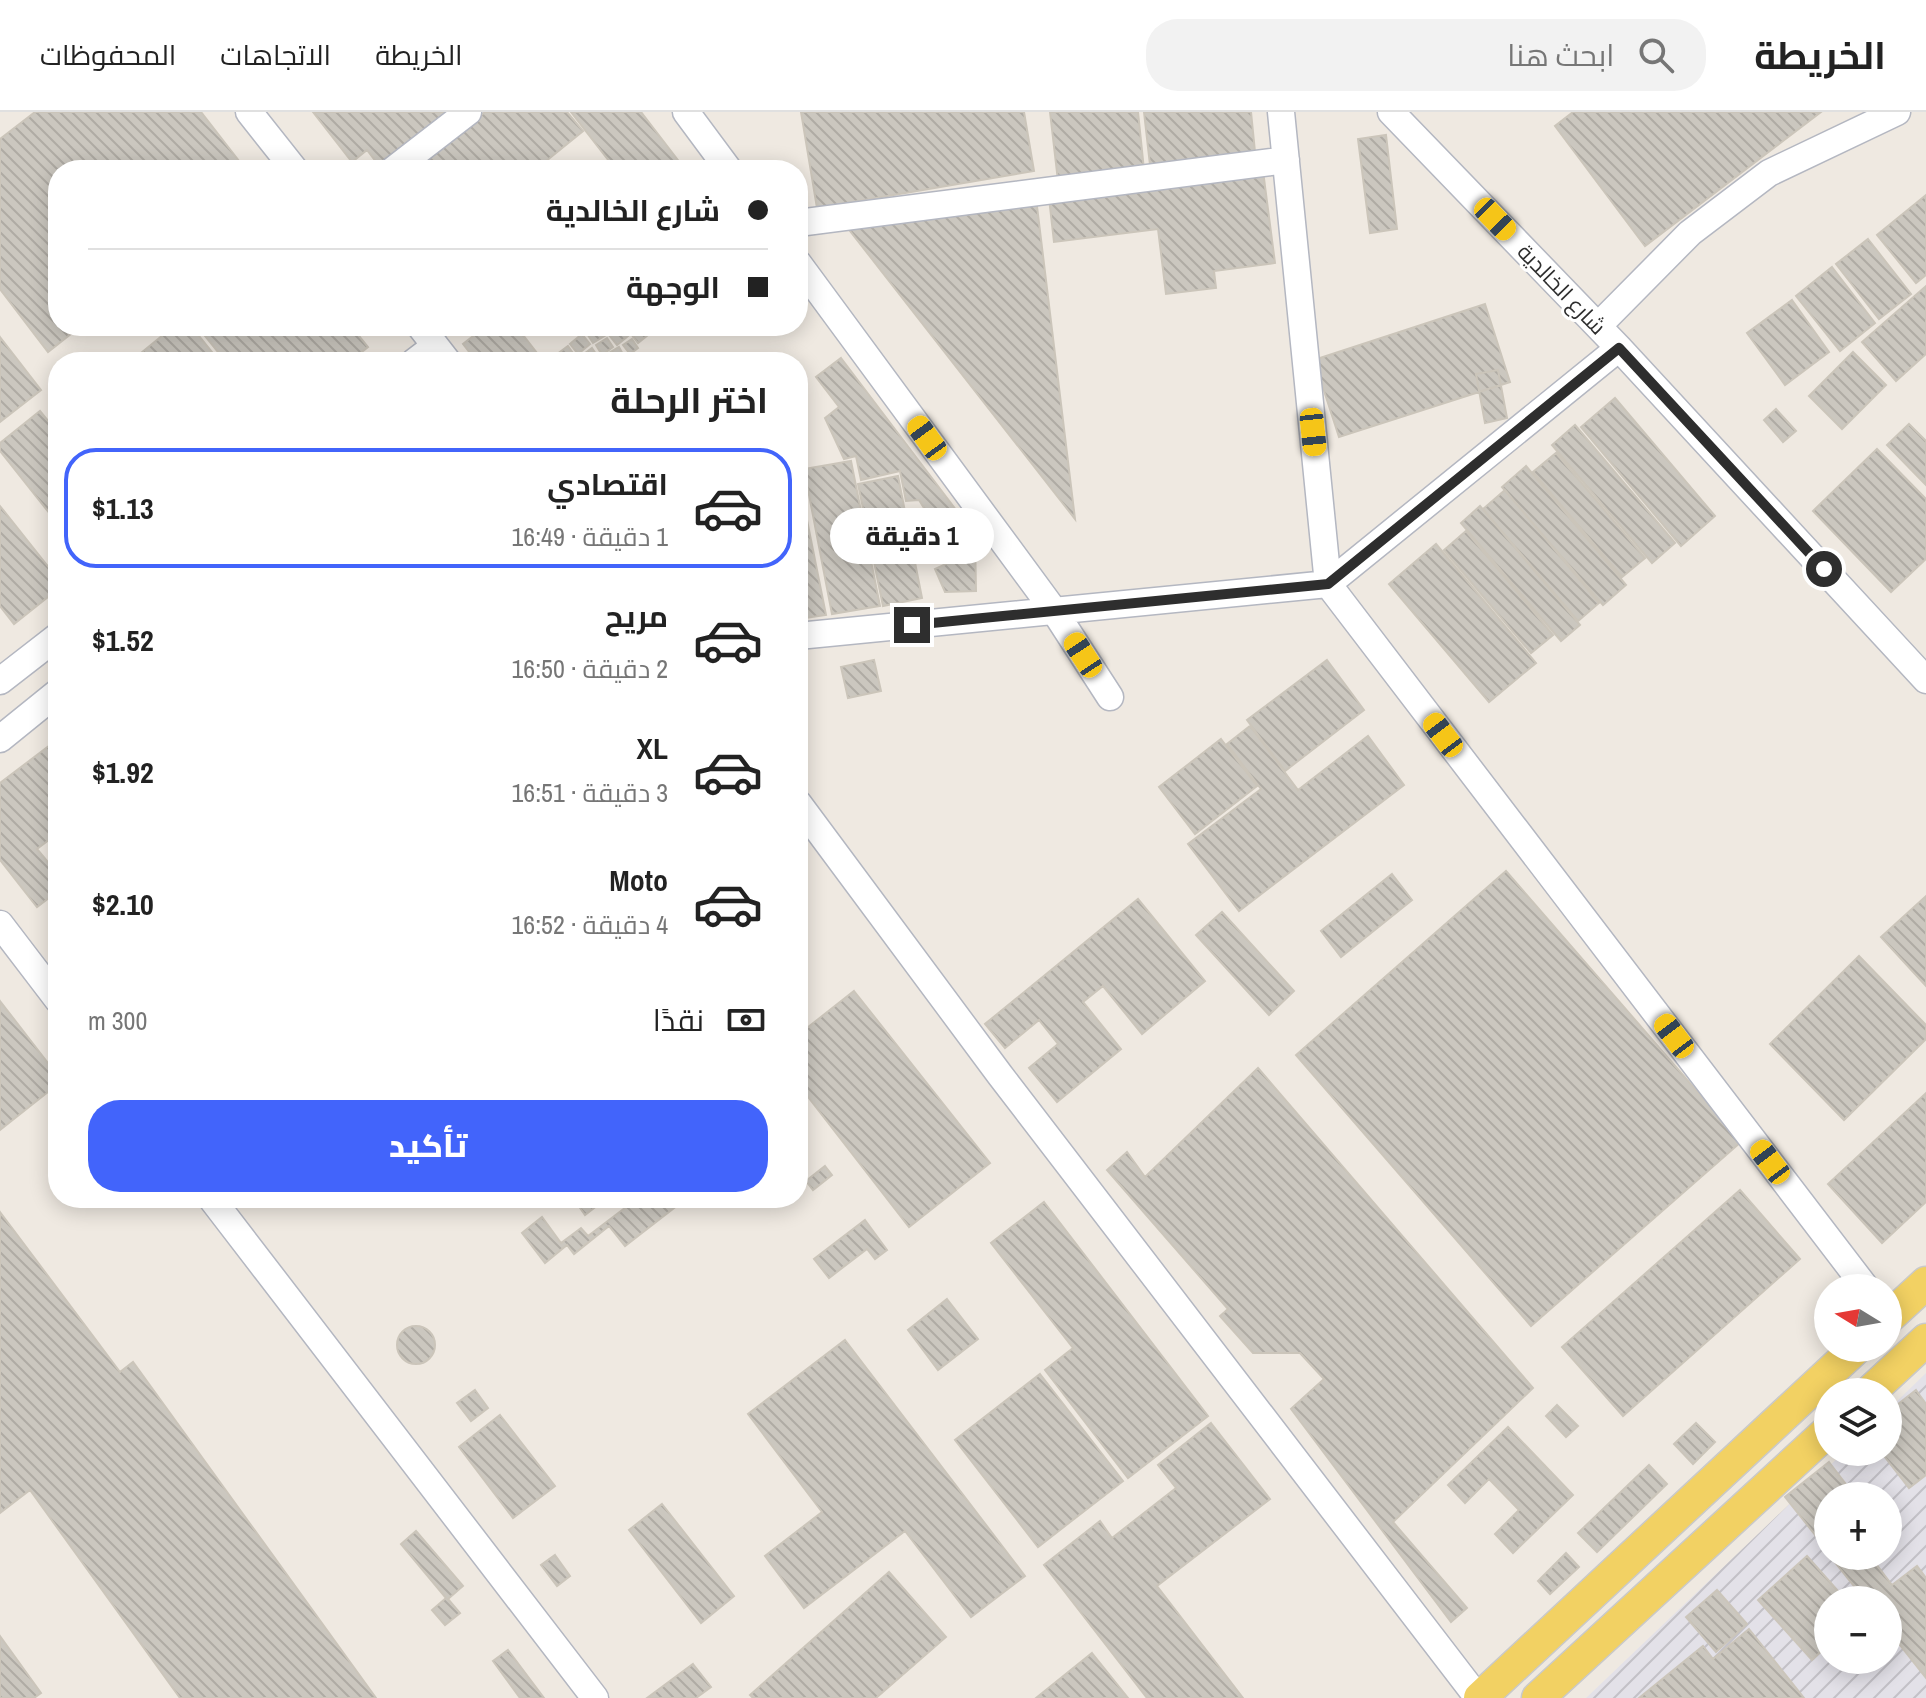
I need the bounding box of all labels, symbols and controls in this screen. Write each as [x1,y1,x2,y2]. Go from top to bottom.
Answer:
search box [1146,19,1706,91]
text: الخريطة [1754,30,1886,81]
icon: search [1634,33,1678,77]
text: ابحث هنا [1507,35,1614,75]
text: المحفوظات [40,36,176,74]
text: الاتجاهات [220,36,331,74]
text: الخريطة [375,36,463,74]
text: شارع الخالدية [546,190,720,230]
car [1470,193,1520,245]
street label: شارع الخالدية [1511,237,1613,341]
text: الوجهة [626,267,720,307]
text: اختر الرحلة [610,376,768,424]
car [1299,407,1327,457]
car [903,412,951,464]
text: اقتصادي [547,464,668,504]
icon: car [692,472,764,544]
text: $1.13 [92,488,154,528]
callout: 1 دقيقة [830,509,994,565]
text: 1 دقيقة [865,518,959,553]
text: 1 دقيقة · 16:49 [511,519,668,554]
route start [1806,551,1842,587]
text: مريح [605,596,668,636]
icon: car [692,604,764,676]
route end [894,607,930,643]
text: $1.52 [92,620,154,660]
car [1060,628,1106,682]
text: 2 دقيقة · 16:50 [511,651,668,686]
car [1419,709,1467,761]
text: XL [637,728,668,768]
icon: car [692,736,764,808]
text: $1.92 [92,752,154,792]
text: 3 دقيقة · 16:51 [511,775,668,810]
text: Moto [609,860,668,900]
icon: car [692,868,764,940]
text: $2.10 [92,884,154,924]
text: 4 دقيقة · 16:52 [511,907,668,942]
icon: cash [724,998,768,1042]
text: نقدًا [653,1000,704,1040]
text: 300 m [88,1003,147,1038]
car [1650,1010,1698,1062]
button: تأكيد [88,1100,768,1192]
car [1746,1136,1794,1188]
north arrow [1814,1274,1902,1362]
map controls [1814,1274,1902,1674]
button: layers [1814,1378,1902,1466]
button: + [1814,1482,1902,1570]
button: − [1814,1586,1902,1674]

